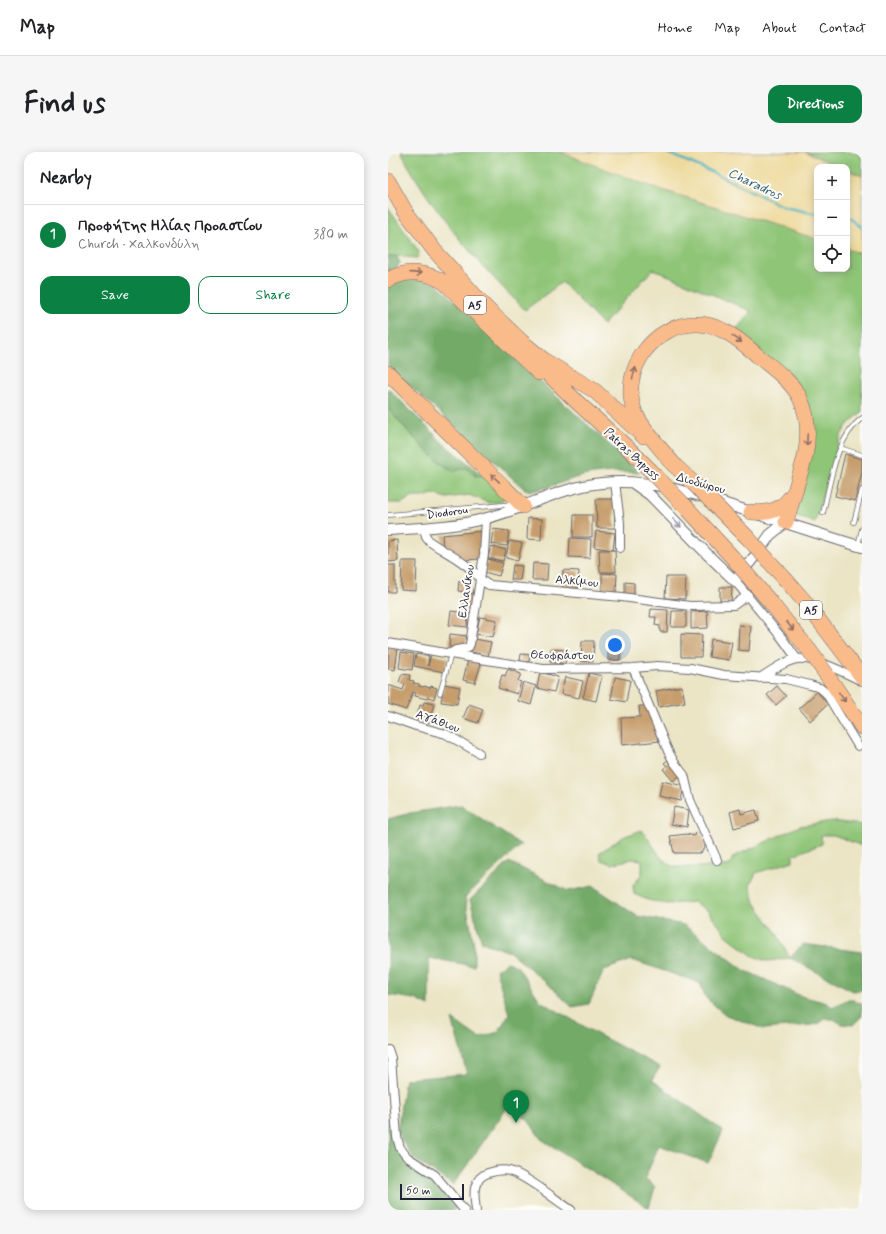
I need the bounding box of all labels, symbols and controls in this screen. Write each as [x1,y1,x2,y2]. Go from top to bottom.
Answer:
text: Map [20,15,55,40]
text: Home [658,19,692,37]
text: Map [714,19,740,37]
text: About [762,19,797,37]
text: Contact [819,19,866,37]
button: Directions [768,85,862,123]
text: Find us [24,86,105,123]
map controls [814,164,850,272]
button: + [814,164,850,200]
water label: Charadros [725,165,785,205]
text: Nearby [40,167,92,189]
button: − [814,200,850,236]
text: Προφήτης Ηλίας Προαστίου [78,216,262,236]
text: 1 [50,226,56,243]
text: 380 m [313,226,348,243]
text: Church · Χαλκονδύλη [78,236,199,253]
button: locate [814,236,850,272]
one-way arrow [409,270,422,277]
button: Save [40,276,190,314]
button: Share [198,276,348,314]
road number: Α5 [464,296,486,314]
one-way arrow [731,335,742,343]
one-way arrow [631,367,638,380]
street label: Patras Bypass [600,425,663,485]
one-way arrow [804,433,811,446]
street label: Διοδώρου [674,469,728,499]
one-way arrow [490,473,500,483]
street label: Diodorou [425,502,469,524]
one-way arrow [672,518,682,528]
street label: Ελλανίκου [455,563,479,619]
street label: Αλκίμου [555,572,600,592]
road number: Α5 [800,601,822,619]
one-way arrow [785,621,794,632]
your location [605,635,625,655]
street label: Θεοφράστου [530,647,594,665]
one-way arrow [838,691,846,702]
street label: Αγάθιου [413,707,463,738]
pin: 1 [503,1090,529,1123]
scale bar [400,1182,464,1201]
text: 50 m [406,1184,431,1198]

